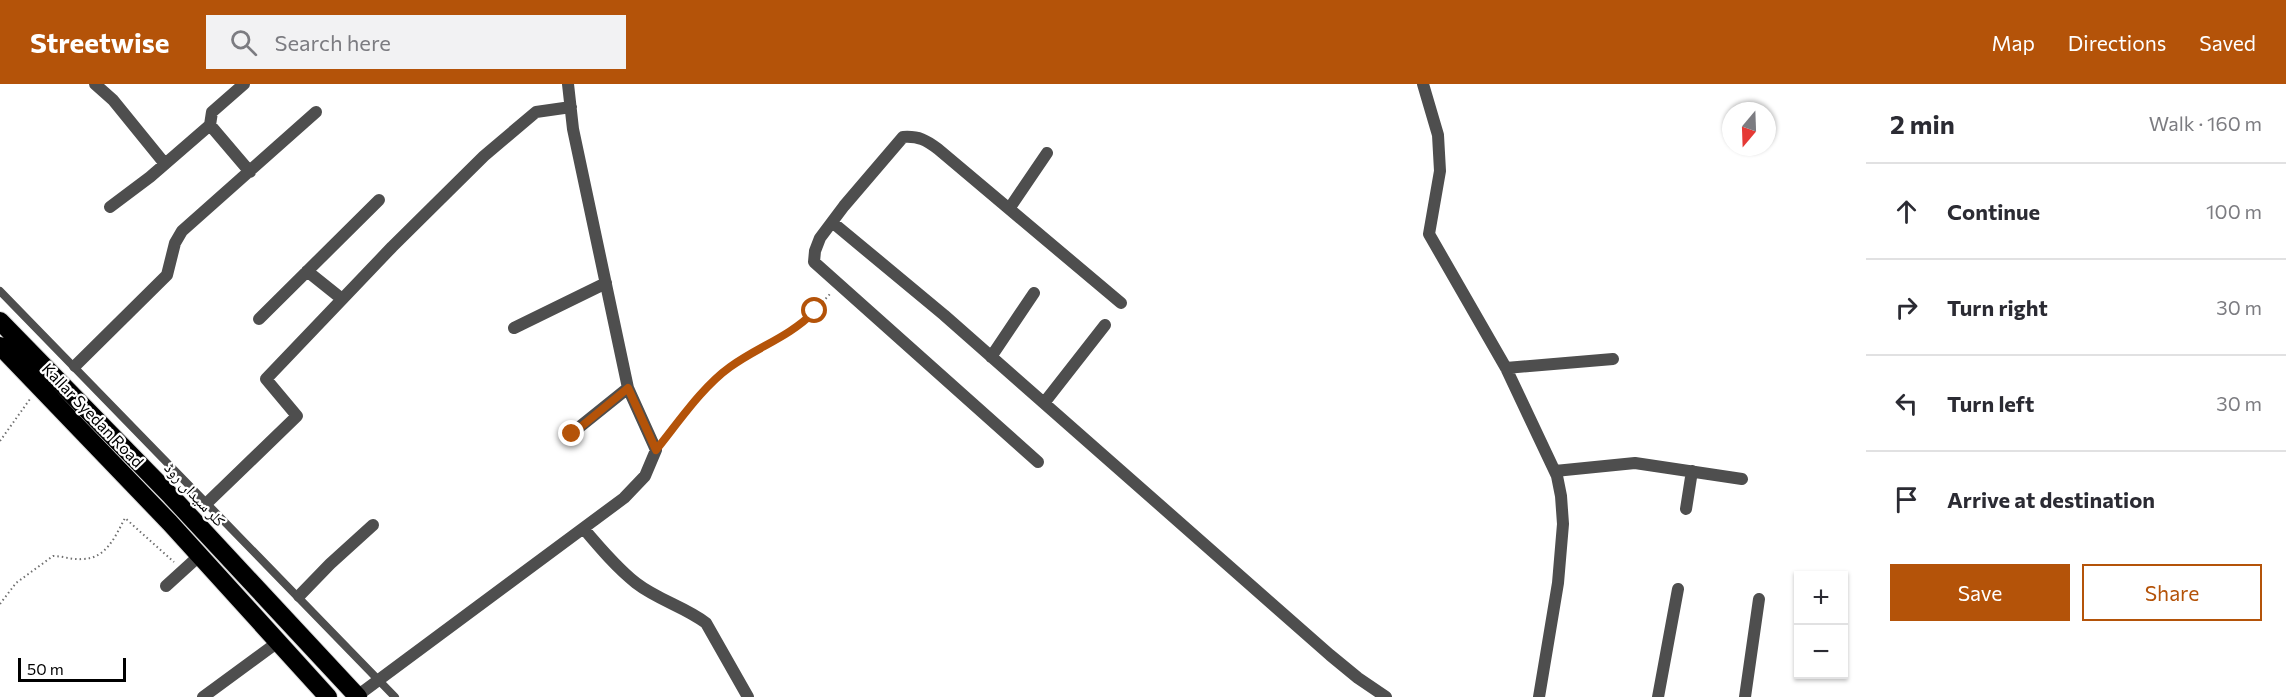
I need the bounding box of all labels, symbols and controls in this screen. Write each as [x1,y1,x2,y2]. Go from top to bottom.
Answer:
search box [206,15,626,69]
text: Streetwise [30,25,170,59]
icon: search [227,26,260,59]
text: Search here [275,29,391,56]
text: Map [1992,30,2035,55]
text: Directions [2068,30,2166,55]
text: Saved [2199,30,2256,55]
north arrow [1722,102,1776,156]
text: 2 min [1890,108,1955,139]
text: Walk · 160 m [2149,111,2262,135]
icon: ahead [1890,195,1923,228]
text: Continue [1947,198,2040,225]
text: 100 m [2206,199,2262,223]
icon: right [1890,291,1923,324]
text: Turn right [1947,294,2048,321]
text: 30 m [2216,295,2262,319]
route start [801,297,827,323]
street label: Kallar Syedan Road [39,359,148,471]
icon: left [1890,387,1923,420]
text: Turn left [1947,390,2034,417]
text: 30 m [2216,391,2262,415]
route end [558,420,584,446]
street label: کلر سیداں روڈ [160,458,230,531]
icon: arrive [1890,483,1923,516]
text: Arrive at destination [1947,486,2155,513]
button: Save [1890,564,2070,621]
button: Share [2082,564,2262,621]
map controls [1794,571,1848,679]
button: + [1794,571,1848,625]
button: − [1794,625,1848,679]
scale bar [18,655,126,682]
text: 50 m [27,659,64,678]

